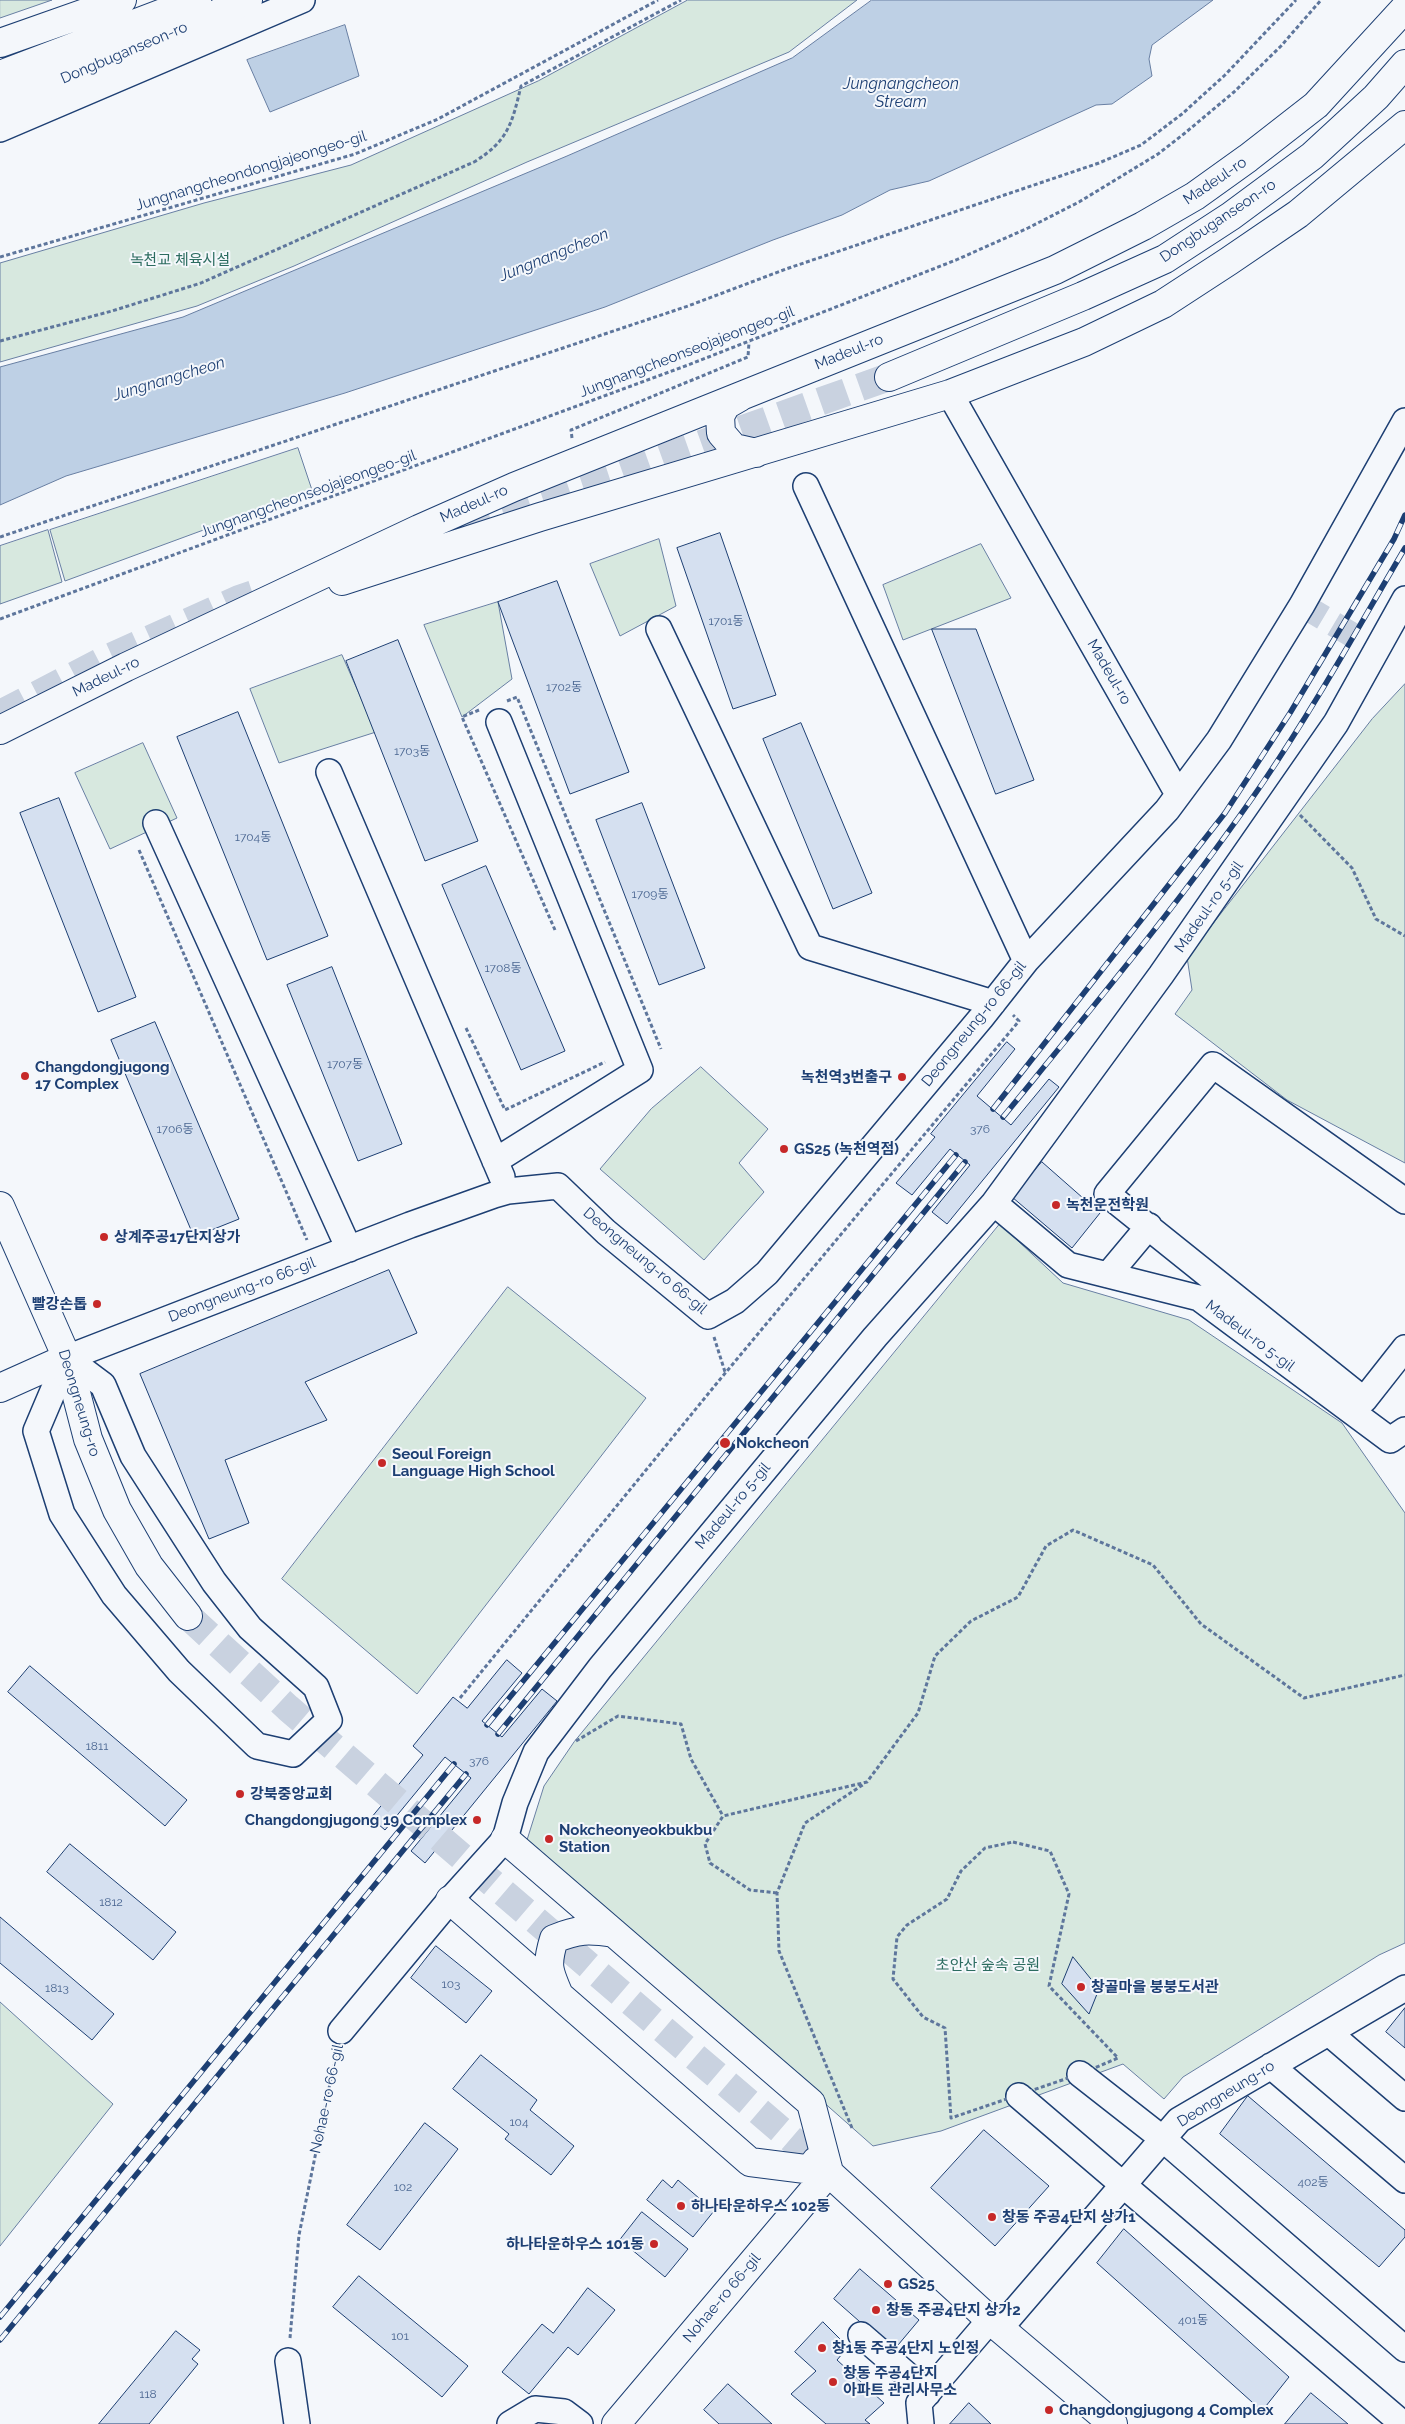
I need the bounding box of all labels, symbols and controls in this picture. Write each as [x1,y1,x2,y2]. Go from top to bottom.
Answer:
street label: Dongbuganseon-ro [58,18,190,88]
water label: Jungnangcheon Stream [843,74,959,112]
street label: Jungnangcheondongjajeongeo-gil [133,127,369,215]
street label: Madeul-ro [1180,153,1250,209]
street label: Dongbuganseon-ro [1157,176,1279,266]
water label: Jungnangcheon [497,224,611,286]
park label: 녹천교 체육시설 [130,251,230,269]
street label: Jungnangcheonseojajeongeo-gil [577,303,797,401]
street label: Madeul-ro [812,330,886,374]
water label: Jungnangcheon [111,353,227,405]
street label: Jungnangcheonseojajeongeo-gil [197,446,419,542]
street label: Madeul-ro [437,481,511,527]
house number: 1701동 [709,614,743,628]
street label: Madeul-ro [1083,636,1135,708]
street label: Madeul-ro [70,653,142,701]
house number: 1702동 [546,680,582,694]
house number: 1703동 [394,744,430,758]
house number: 1704동 [235,830,271,844]
street label: Madeul-ro 5-gil [1171,858,1247,956]
house number: 1709동 [632,887,668,901]
street label: Deongneung-ro 66-gil [918,958,1030,1090]
house number: 1708동 [485,961,521,975]
house number: 1707동 [327,1057,363,1071]
place label: Changdongjugong 17 Complex [35,1058,170,1093]
place label: 녹천역3번출구 [801,1068,892,1086]
marker: Changdongjugong 17 Complex [19,1070,31,1082]
marker: 녹천역3번출구 [896,1071,908,1083]
house number: 1706동 [156,1122,194,1136]
house number: 376 [970,1122,990,1136]
place label: GS25 (녹천역점) [794,1140,899,1158]
marker: GS25 (녹천역점) [778,1143,790,1155]
place label: 녹천운전학원 [1066,1196,1149,1214]
marker: 녹천운전학원 [1050,1199,1062,1211]
street label: Deongneung-ro 66-gil [579,1204,711,1318]
place label: 상계주공17단지상가 [114,1228,240,1246]
marker: 상계주공17단지상가 [98,1231,110,1243]
street label: Deongneung-ro 66-gil [166,1254,318,1326]
place label: 빨강손톱 [32,1295,87,1313]
street label: Madeul-ro 5-gil [1202,1297,1298,1375]
marker: 빨강손톱 [91,1298,103,1310]
street label: Deongneung-ro [54,1347,104,1459]
place label: Nokcheon [736,1434,809,1452]
marker: Nokcheon [718,1436,732,1450]
place label: Seoul Foreign Language High School [392,1445,555,1480]
marker: Seoul Foreign Language High School [376,1457,388,1469]
street label: Madeul-ro 5-gil [692,1459,774,1553]
house number: 1811 [86,1739,108,1753]
house number: 376 [469,1754,489,1768]
place label: 강북중앙교회 [250,1785,333,1803]
marker: 강북중앙교회 [234,1788,246,1800]
place label: Changdongjugong 19 Complex [245,1811,467,1829]
marker: Changdongjugong 19 Complex [471,1814,483,1826]
place label: Nokcheonyeokbukbu Station [559,1821,712,1856]
marker: Nokcheonyeokbukbu Station [543,1833,555,1845]
house number: 1812 [99,1895,123,1909]
park label: 초안산 숲속 공원 [936,1956,1040,1974]
house number: 103 [442,1977,460,1991]
place label: 창골마을 붕붕도서관 [1091,1978,1219,1996]
house number: 1813 [45,1981,69,1995]
marker: 창골마을 붕붕도서관 [1075,1981,1087,1993]
street label: Nohae-ro 66-gil [307,2043,347,2155]
street label: Deongneung-ro [1174,2057,1278,2131]
house number: 104 [509,2115,529,2129]
house number: 402동 [1297,2175,1329,2189]
house number: 102 [394,2180,412,2194]
place label: 하나타운하우스 102동 [691,2197,830,2215]
marker: 하나타운하우스 102동 [675,2200,687,2212]
place label: 창동 주공4단지 상가1 [1002,2208,1136,2226]
marker: 창동 주공4단지 상가1 [986,2211,998,2223]
place label: 하나타운하우스 101동 [506,2235,644,2253]
marker: 하나타운하우스 101동 [648,2238,660,2250]
street label: Nohae-ro 66-gil [679,2250,765,2346]
place label: GS25 [898,2275,935,2293]
marker: GS25 [882,2278,894,2290]
place label: 창동 주공4단지 상가2 [886,2301,1021,2319]
marker: 창동 주공4단지 상가2 [870,2304,882,2316]
house number: 401동 [1178,2313,1208,2327]
house number: 101 [391,2329,409,2343]
place label: 창1동 주공4단지 노인정 [832,2339,979,2357]
marker: 창1동 주공4단지 노인정 [816,2342,828,2354]
place label: 창동 주공4단지 아파트 관리사무소 [843,2364,957,2399]
marker: 창동 주공4단지 아파트 관리사무소 [827,2376,839,2388]
house number: 118 [139,2387,157,2401]
place label: Changdongjugong 4 Complex [1059,2401,1274,2419]
marker: Changdongjugong 4 Complex [1043,2404,1055,2416]

